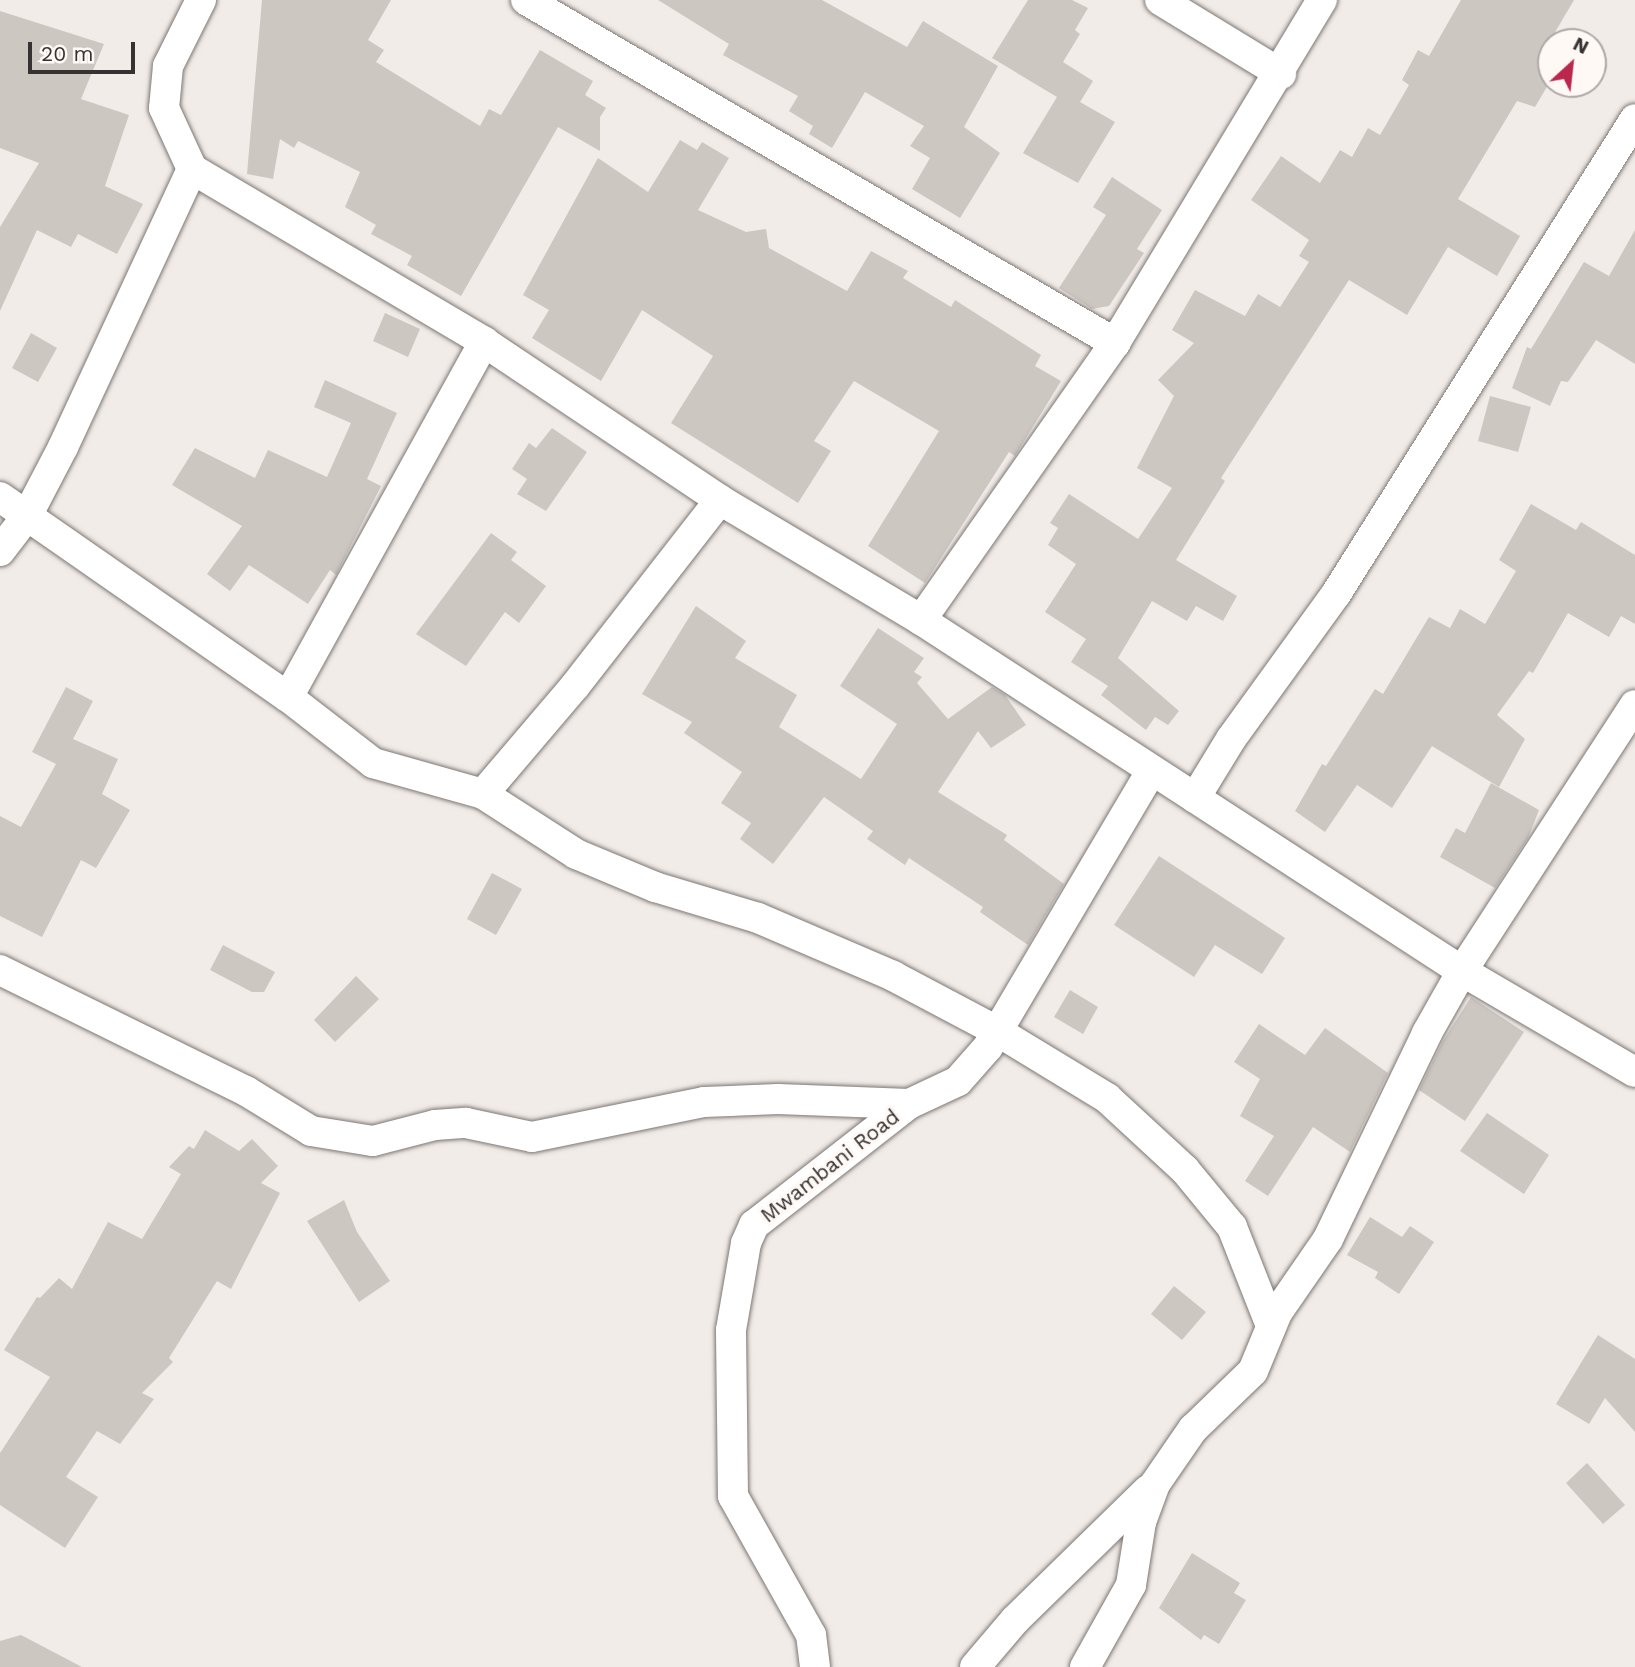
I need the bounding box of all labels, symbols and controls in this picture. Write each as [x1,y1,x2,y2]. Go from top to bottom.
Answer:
scale bar [32,28,138,72]
north arrow [1537,28,1607,98]
text: N [1569,32,1592,59]
text: 20 m [41,41,93,66]
street label: Mwambani Road [756,1104,904,1228]

